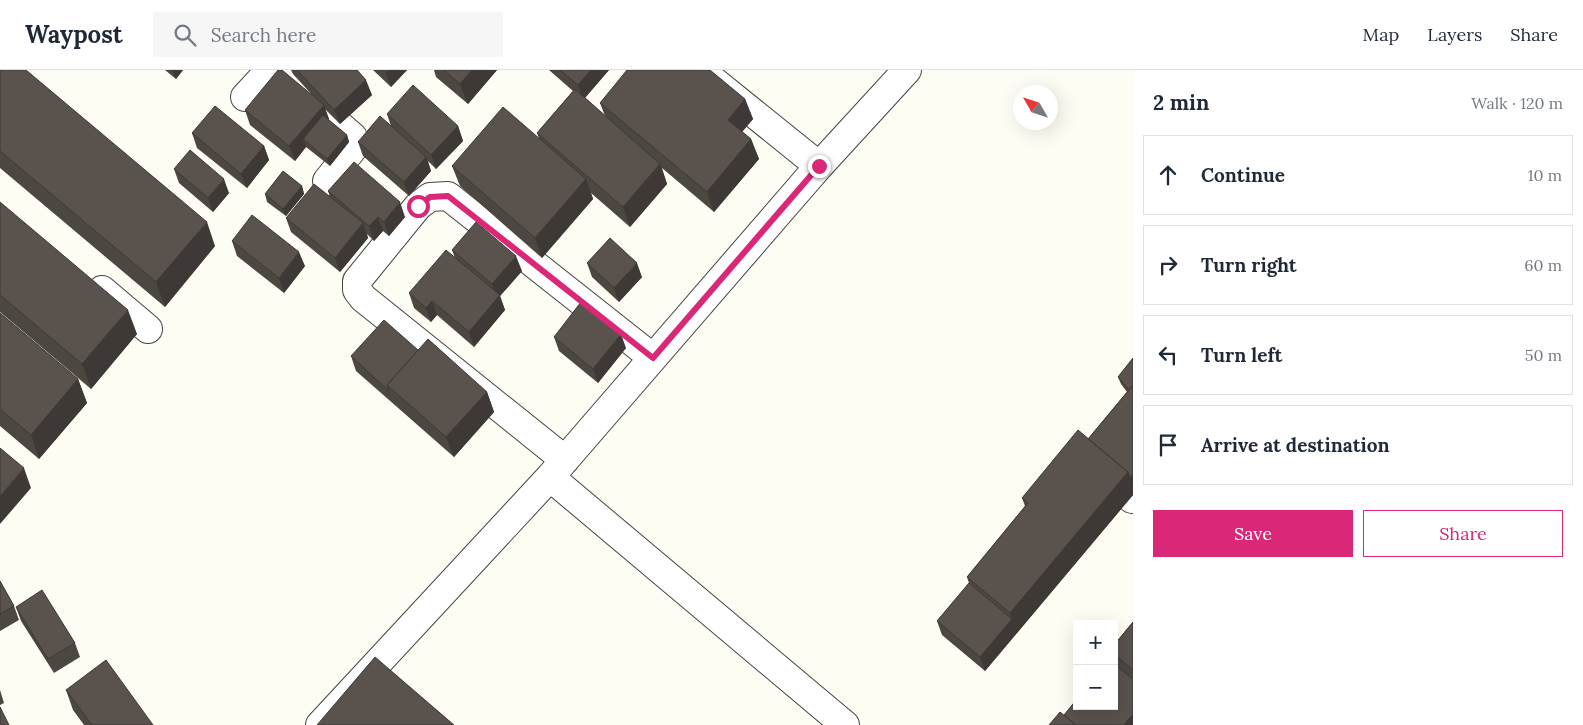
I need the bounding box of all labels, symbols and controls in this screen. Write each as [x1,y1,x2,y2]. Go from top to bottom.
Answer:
search box [153,12,503,57]
text: Waypost [25,19,123,50]
icon: search [171,21,199,49]
text: Search here [211,23,316,47]
text: Map [1363,23,1399,46]
text: Layers [1427,23,1482,46]
text: Share [1510,23,1558,46]
north arrow [1013,85,1058,130]
text: 2 min [1153,89,1209,116]
text: Walk · 120 m [1471,93,1563,113]
route end [808,155,831,178]
icon: ahead [1154,161,1182,189]
text: Continue [1201,163,1285,187]
text: 10 m [1528,165,1562,185]
route start [407,195,430,218]
icon: right [1154,251,1182,279]
text: Turn right [1201,253,1297,277]
text: 60 m [1524,255,1562,275]
icon: left [1154,341,1182,369]
text: Turn left [1201,343,1282,367]
text: 50 m [1525,345,1562,365]
icon: arrive [1154,431,1182,459]
text: Arrive at destination [1201,433,1390,457]
button: Save [1153,510,1353,557]
button: Share [1363,510,1563,557]
map controls [1073,620,1118,710]
button: + [1073,620,1118,665]
button: − [1073,665,1118,710]

